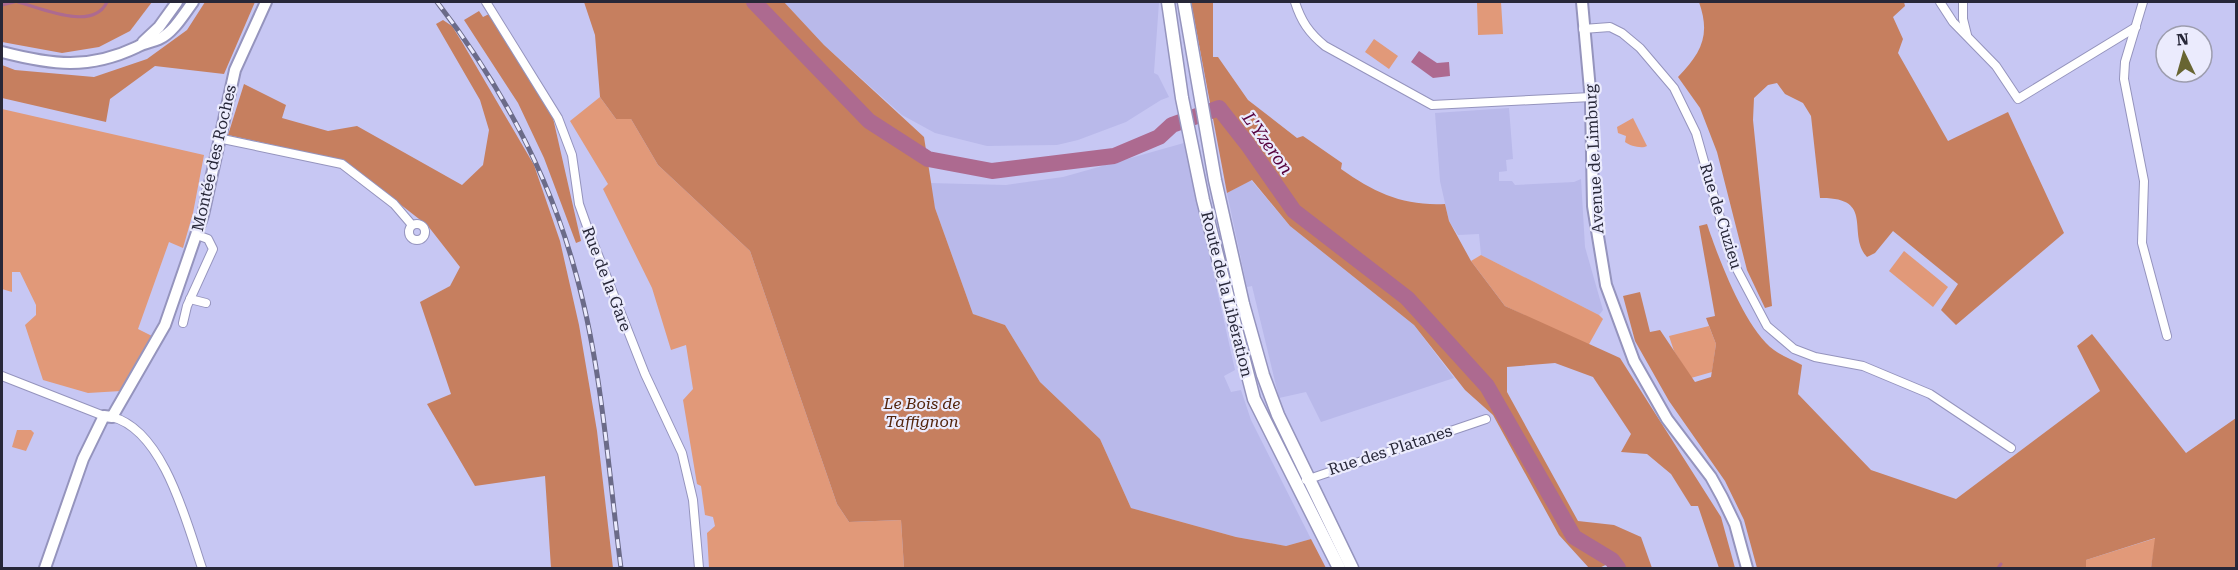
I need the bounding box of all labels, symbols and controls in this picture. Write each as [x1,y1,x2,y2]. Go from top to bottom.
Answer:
north arrow [2154,24,2214,84]
text: N [2176,30,2190,50]
street label: Montée des Roches [188,82,240,233]
street label: Avenue de Limburg [1581,83,1607,234]
water label: L'Yzeron [1238,107,1298,178]
street label: Rue de Cuzieu [1696,161,1746,271]
street label: Route de la Libération [1197,209,1257,379]
street label: Rue de la Gare [578,224,636,334]
park label: Le Bois de Taffignon [883,394,960,431]
street label: Rue des Platanes [1326,421,1455,479]

